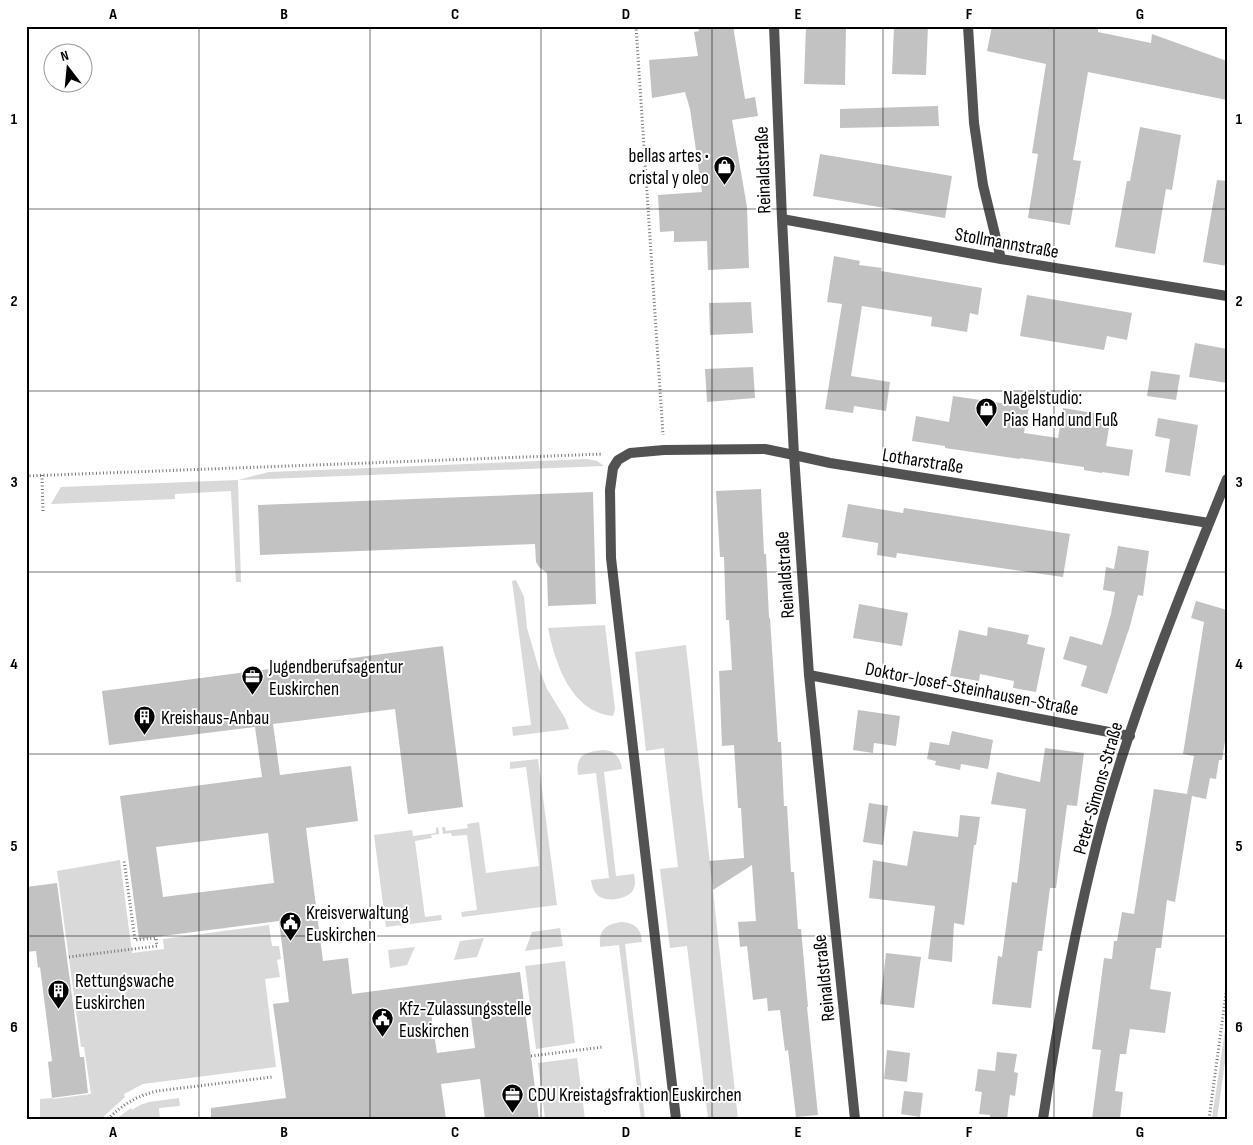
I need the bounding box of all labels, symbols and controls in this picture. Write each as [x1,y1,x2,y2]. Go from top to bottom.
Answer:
text: A [108,5,117,24]
text: B [280,5,288,24]
text: C [451,5,459,24]
text: D [622,5,630,24]
text: E [795,5,802,24]
text: F [966,5,973,24]
text: G [1136,5,1144,24]
north arrow [42,42,92,92]
text: N [59,47,70,65]
text: 1 [11,110,18,129]
text: 1 [1236,110,1243,129]
street label: Reinaldstraße [750,126,777,214]
place label: bellas artes • cristal y oleo [629,145,709,190]
shop icon: bellas artes • cristal y oleo [713,154,737,185]
street label: Stollmannstraße [953,223,1061,264]
text: 2 [10,292,18,311]
text: 2 [1235,292,1243,311]
place label: Nagelstudio: Pias Hand und Fuß [1003,387,1118,432]
shop icon: Nagelstudio: Pias Hand und Fuß [975,396,999,427]
street label: Lotharstraße [881,444,965,479]
text: 3 [10,473,18,492]
text: 3 [1235,473,1243,492]
street label: Reinaldstraße [771,531,800,619]
text: 4 [10,655,18,674]
text: 4 [1235,655,1243,674]
place label: Jugendberufsagentur Euskirchen [268,656,404,701]
street label: Doktor-Josef-Steinhausen-Straße [863,657,1080,721]
office icon: Jugendberufsagentur Euskirchen [241,665,265,696]
building icon: Kreishaus-Anbau [133,705,157,736]
place label: Kreishaus-Anbau [161,707,269,730]
street label: Peter-Simons-Straße [1069,720,1128,857]
text: 5 [10,837,18,856]
text: 5 [1235,837,1243,856]
place label: Kreisverwaltung Euskirchen [306,902,409,947]
public building icon: Kreisverwaltung Euskirchen [278,911,302,942]
street label: Reinaldstraße [808,933,840,1022]
place label: Rettungswache Euskirchen [75,970,174,1015]
building icon: Rettungswache Euskirchen [47,979,71,1010]
place label: Kfz-Zulassungsstelle Euskirchen [399,998,532,1043]
public building icon: Kfz-Zulassungsstelle Euskirchen [371,1007,395,1038]
text: 6 [10,1018,18,1037]
text: 6 [1235,1018,1243,1037]
office icon: CDU Kreistagsfraktion Euskirchen [500,1082,524,1113]
place label: CDU Kreistagsfraktion Euskirchen [528,1084,742,1107]
text: A [108,1123,117,1142]
text: B [280,1123,288,1142]
text: C [451,1123,459,1142]
text: D [622,1123,630,1142]
text: E [795,1123,802,1142]
text: F [966,1123,973,1142]
text: G [1136,1123,1144,1142]

